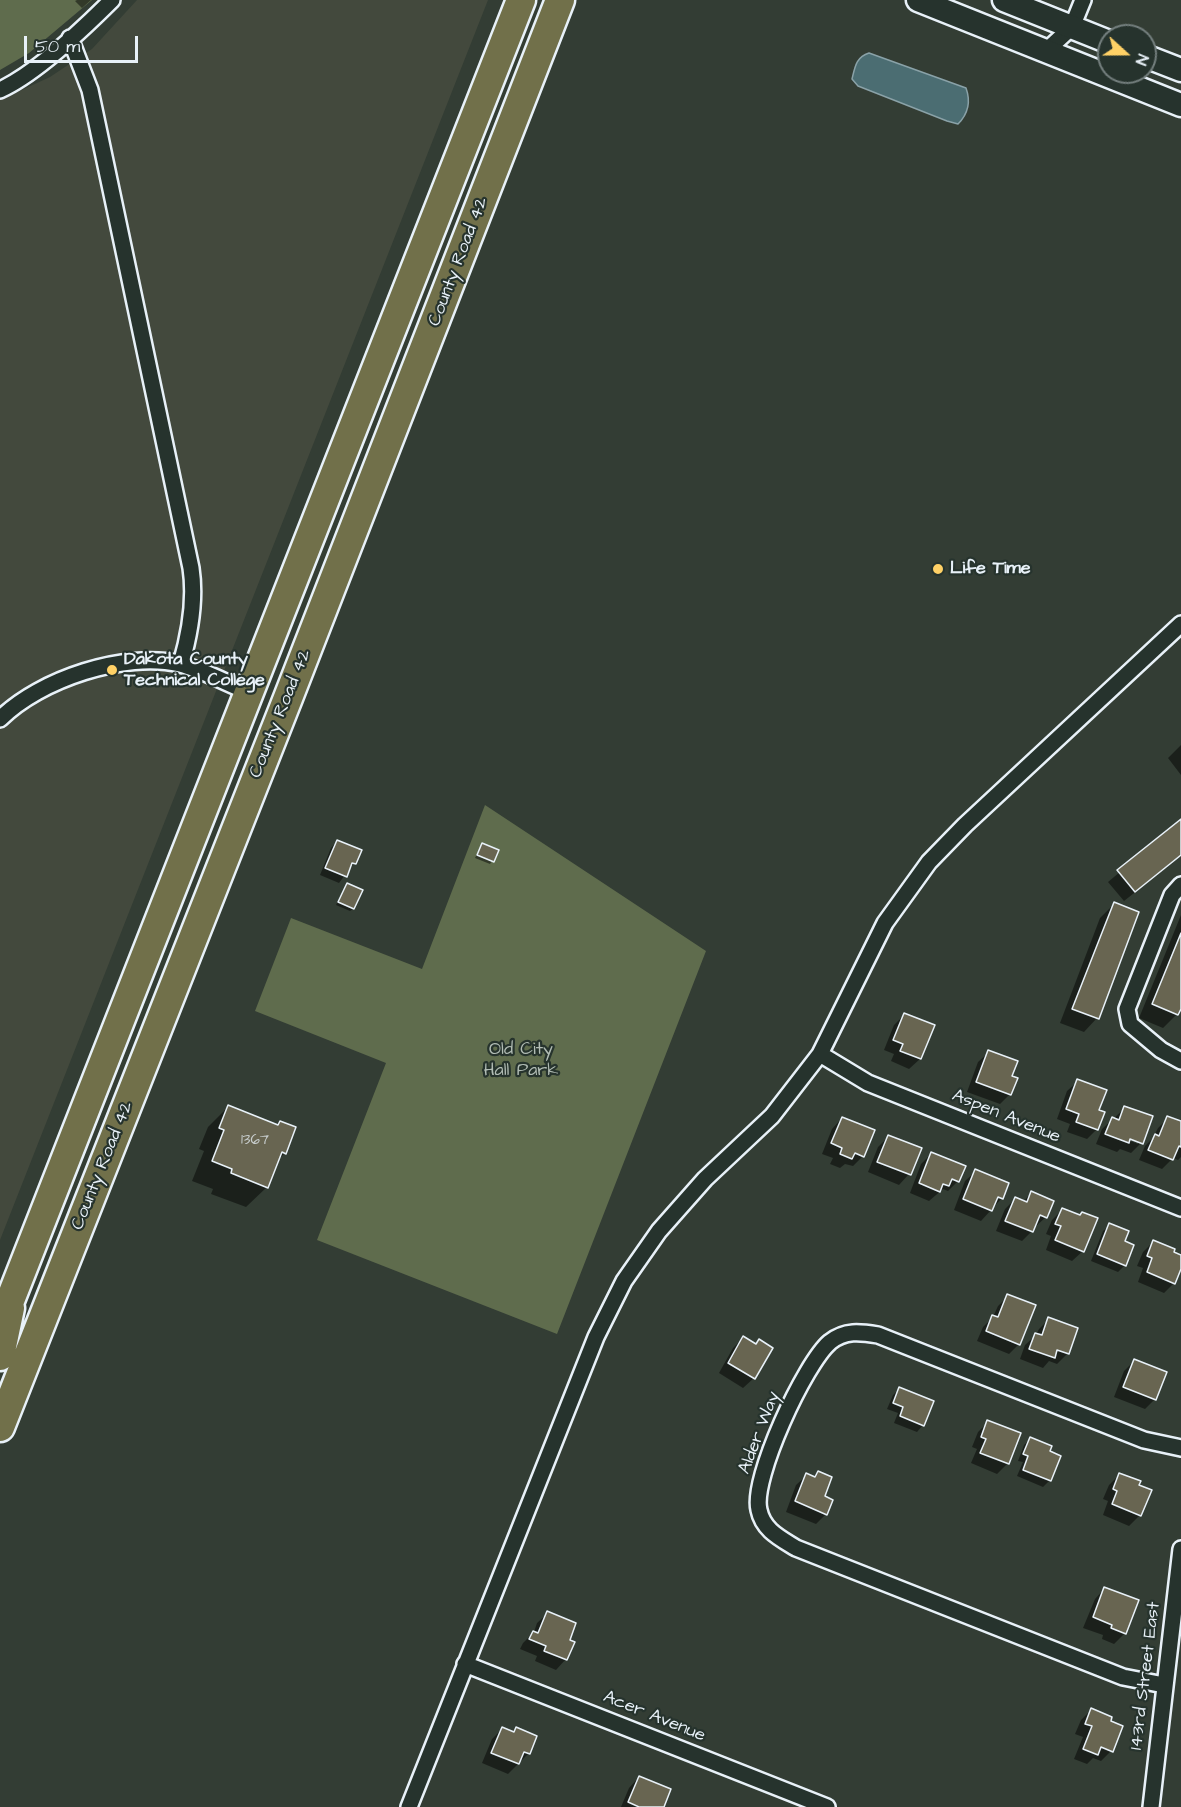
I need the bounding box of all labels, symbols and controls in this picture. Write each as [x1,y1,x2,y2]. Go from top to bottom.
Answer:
scale bar [27,24,141,62]
north arrow [1097,24,1157,84]
text: 50 m [35,34,80,59]
text: N [1130,51,1154,68]
street label: County Road 42 [424,194,494,330]
place label: Life Time [950,558,1031,580]
marker: Life Time [931,562,945,576]
street label: County Road 42 [245,647,317,781]
place label: Dakota County Technical College [124,649,265,692]
marker: Dakota County Technical College [105,663,119,677]
park label: Old City Hall Park [484,1039,558,1082]
street label: Aspen Avenue [949,1085,1063,1149]
street label: County Road 42 [67,1099,139,1233]
house number: 1367 [241,1132,269,1150]
street label: Alder Way [734,1389,786,1477]
street label: 143rd Street East [1126,1601,1166,1751]
street label: Acer Avenue [600,1687,708,1747]

